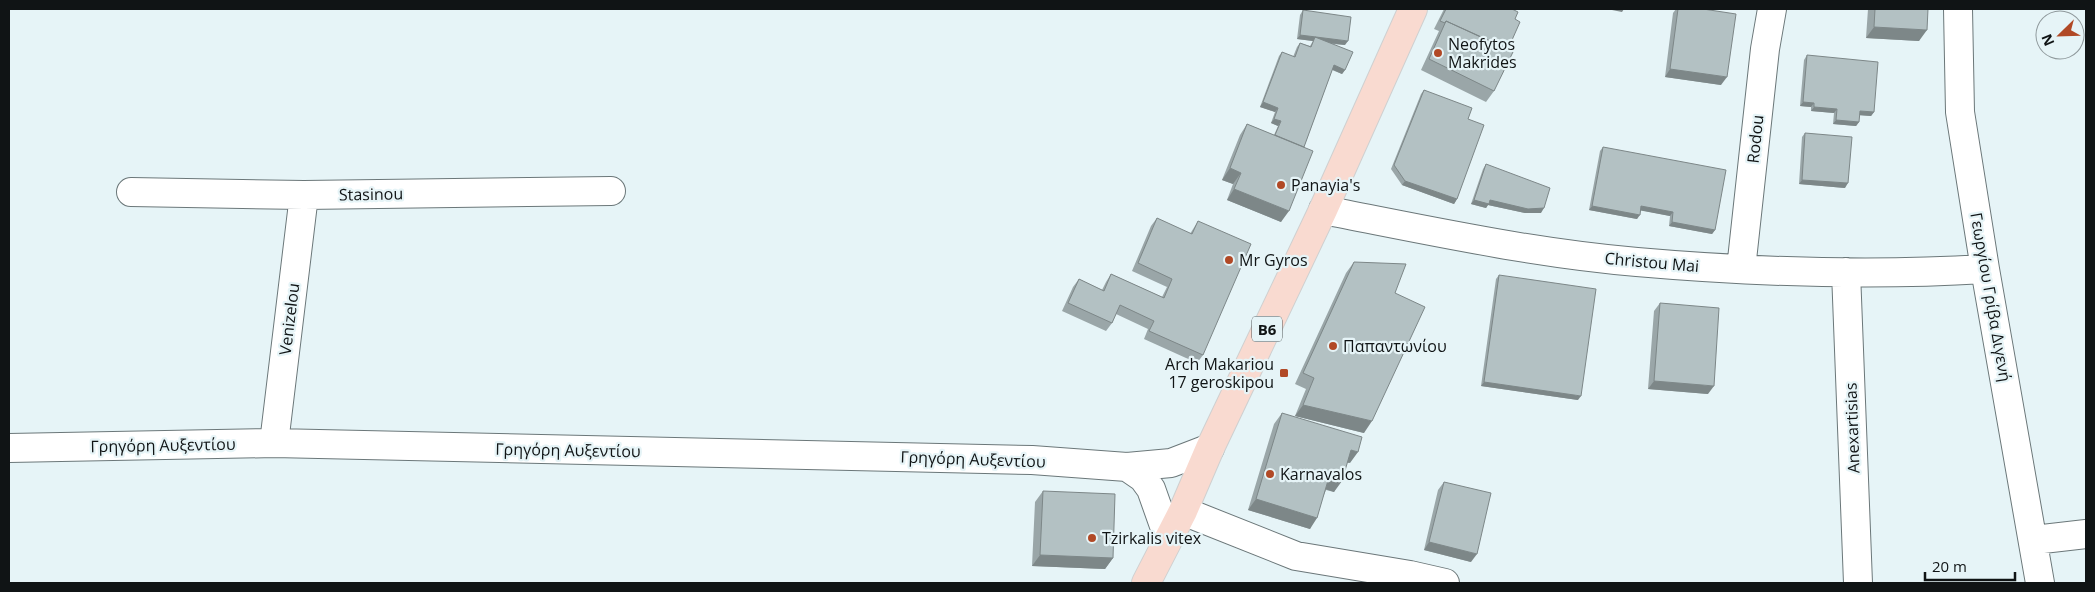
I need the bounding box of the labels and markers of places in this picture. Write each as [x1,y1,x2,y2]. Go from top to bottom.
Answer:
place label: Neofytos Makrides [1448,33,1517,73]
marker: Neofytos Makrides [1432,47,1444,59]
place label: Panayia's [1291,174,1360,196]
marker: Panayia's [1275,179,1287,191]
place label: Mr Gyros [1239,249,1308,271]
marker: Mr Gyros [1223,254,1235,266]
place label: Παπαντωνίου [1343,335,1447,357]
marker: Παπαντωνίου [1327,340,1339,352]
place label: Arch Makariou 17 geroskipou [1165,353,1274,393]
marker: Arch Makariou 17 geroskipou [1278,367,1290,379]
place label: Karnavalos [1280,463,1362,485]
marker: Karnavalos [1264,468,1276,480]
place label: Tzirkalis vitex [1102,527,1202,549]
marker: Tzirkalis vitex [1086,532,1098,544]

